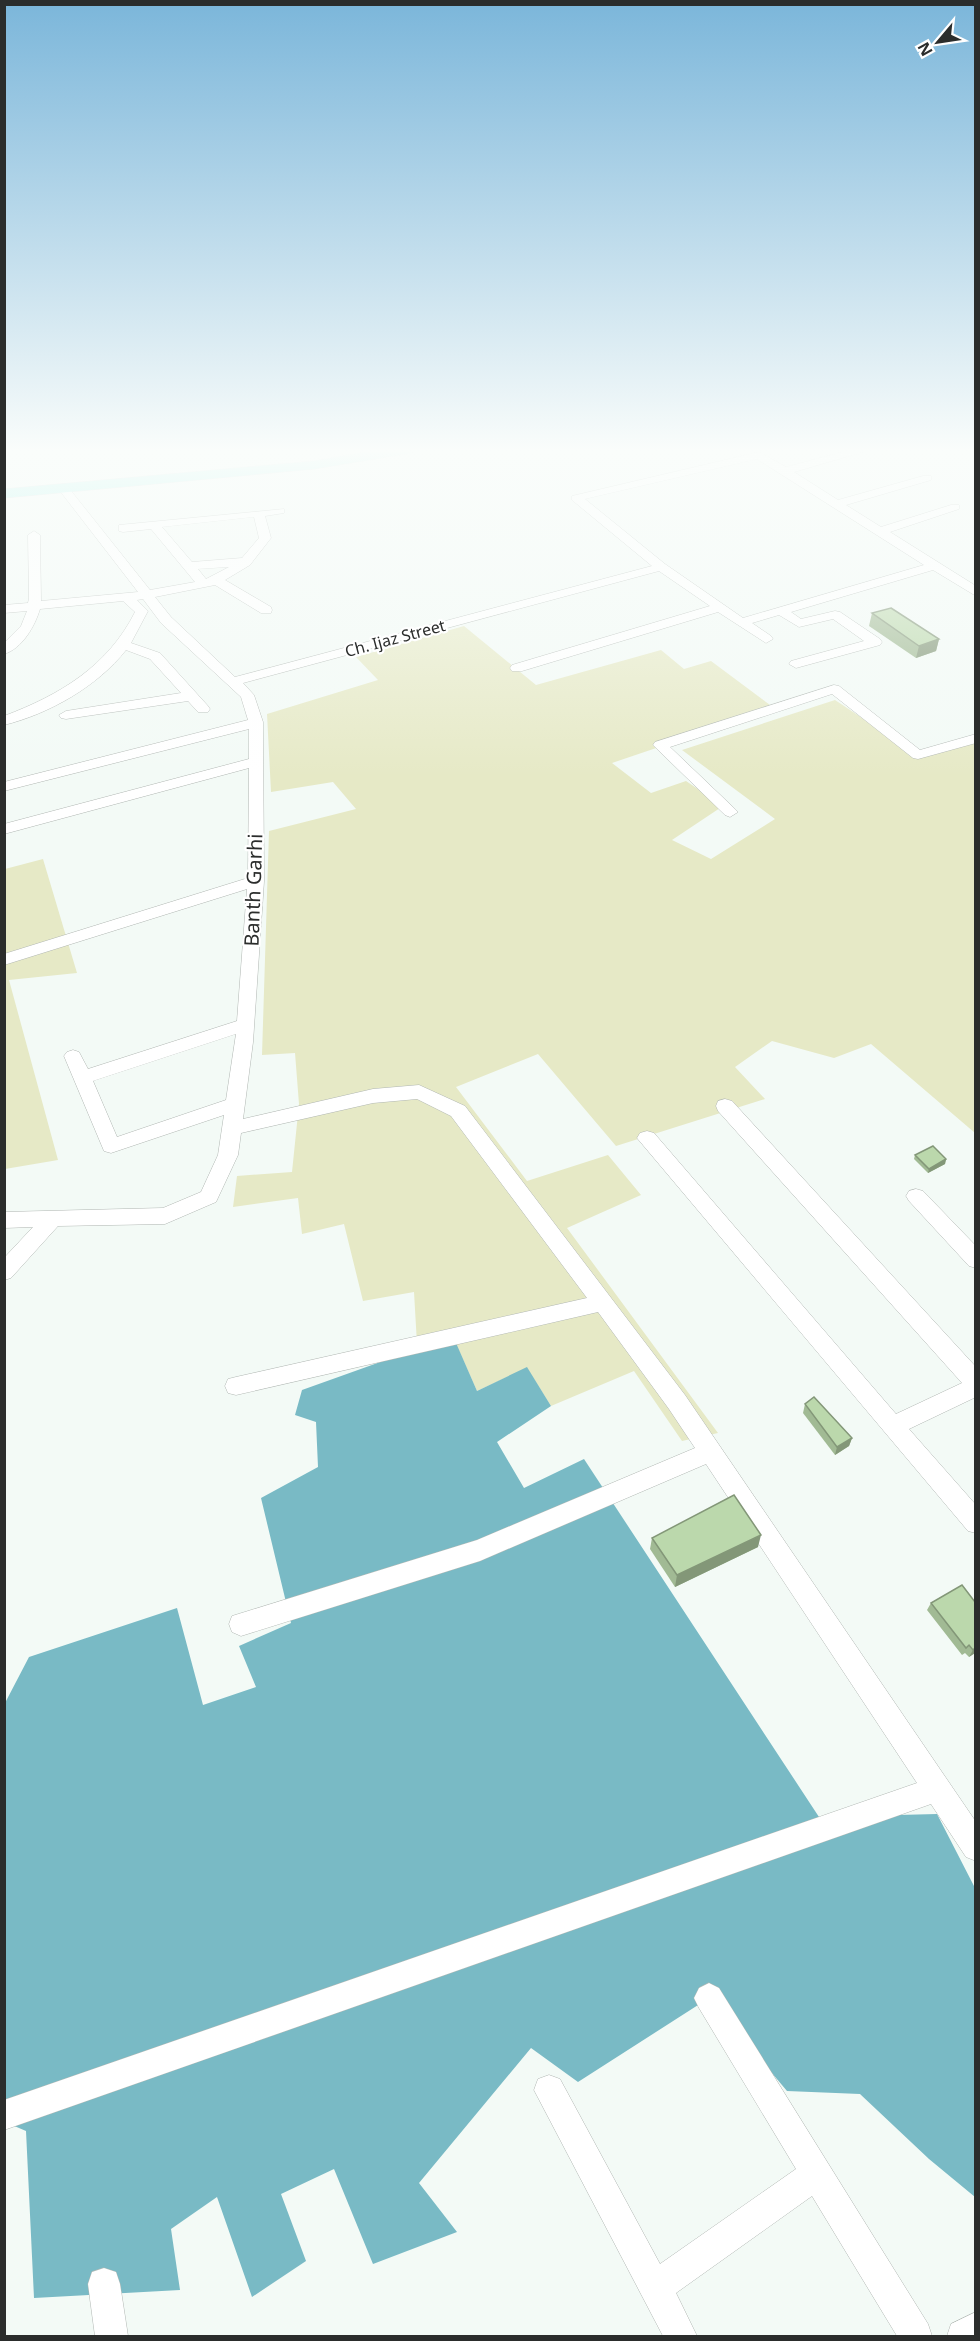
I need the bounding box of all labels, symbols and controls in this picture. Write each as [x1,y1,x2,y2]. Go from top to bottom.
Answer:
north arrow [908,12,968,72]
text: N [912,38,938,60]
street label: Ch. Ijaz Street [342,614,448,662]
street label: Banth Garhi [238,833,268,947]

